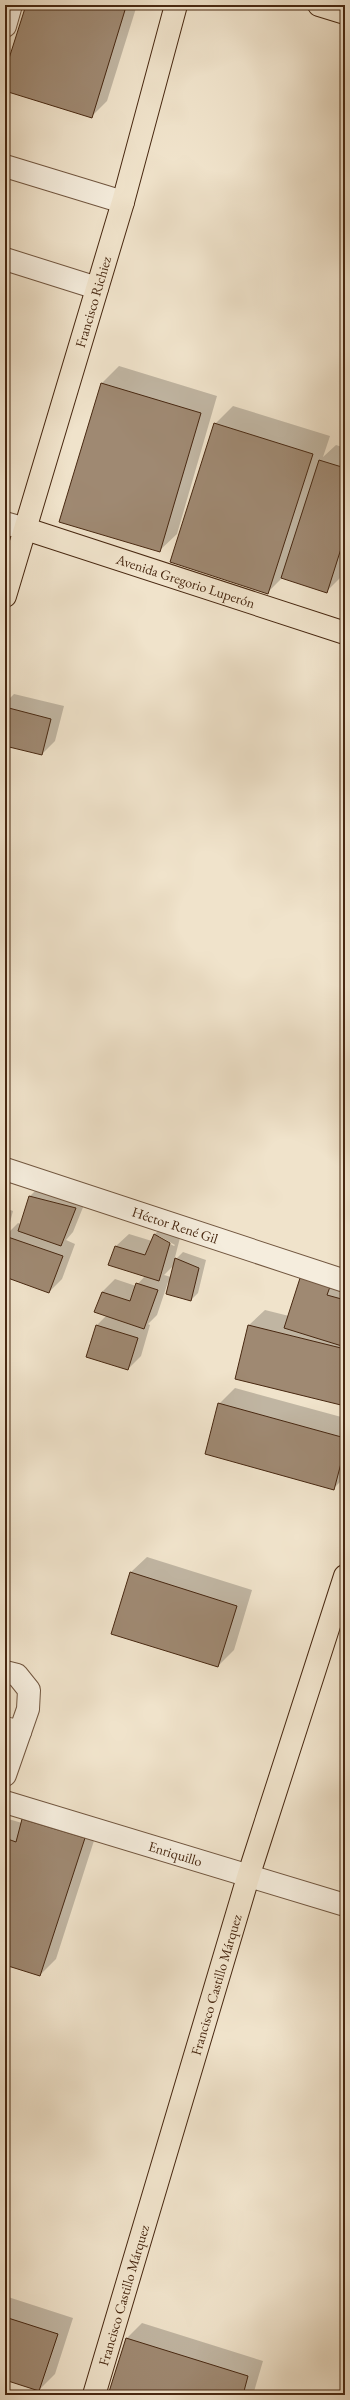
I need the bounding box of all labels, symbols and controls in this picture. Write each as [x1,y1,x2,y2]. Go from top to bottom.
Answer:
street label: Francisco Richiez [71,253,115,350]
street label: Avenida Gregorio Luperón [113,550,258,612]
street label: Héctor René Gil [130,1202,221,1248]
street label: Enriquillo [146,1837,204,1870]
street label: Francisco Castillo Márquez [187,1911,246,2057]
street label: Francisco Castillo Márquez [94,2222,153,2368]

